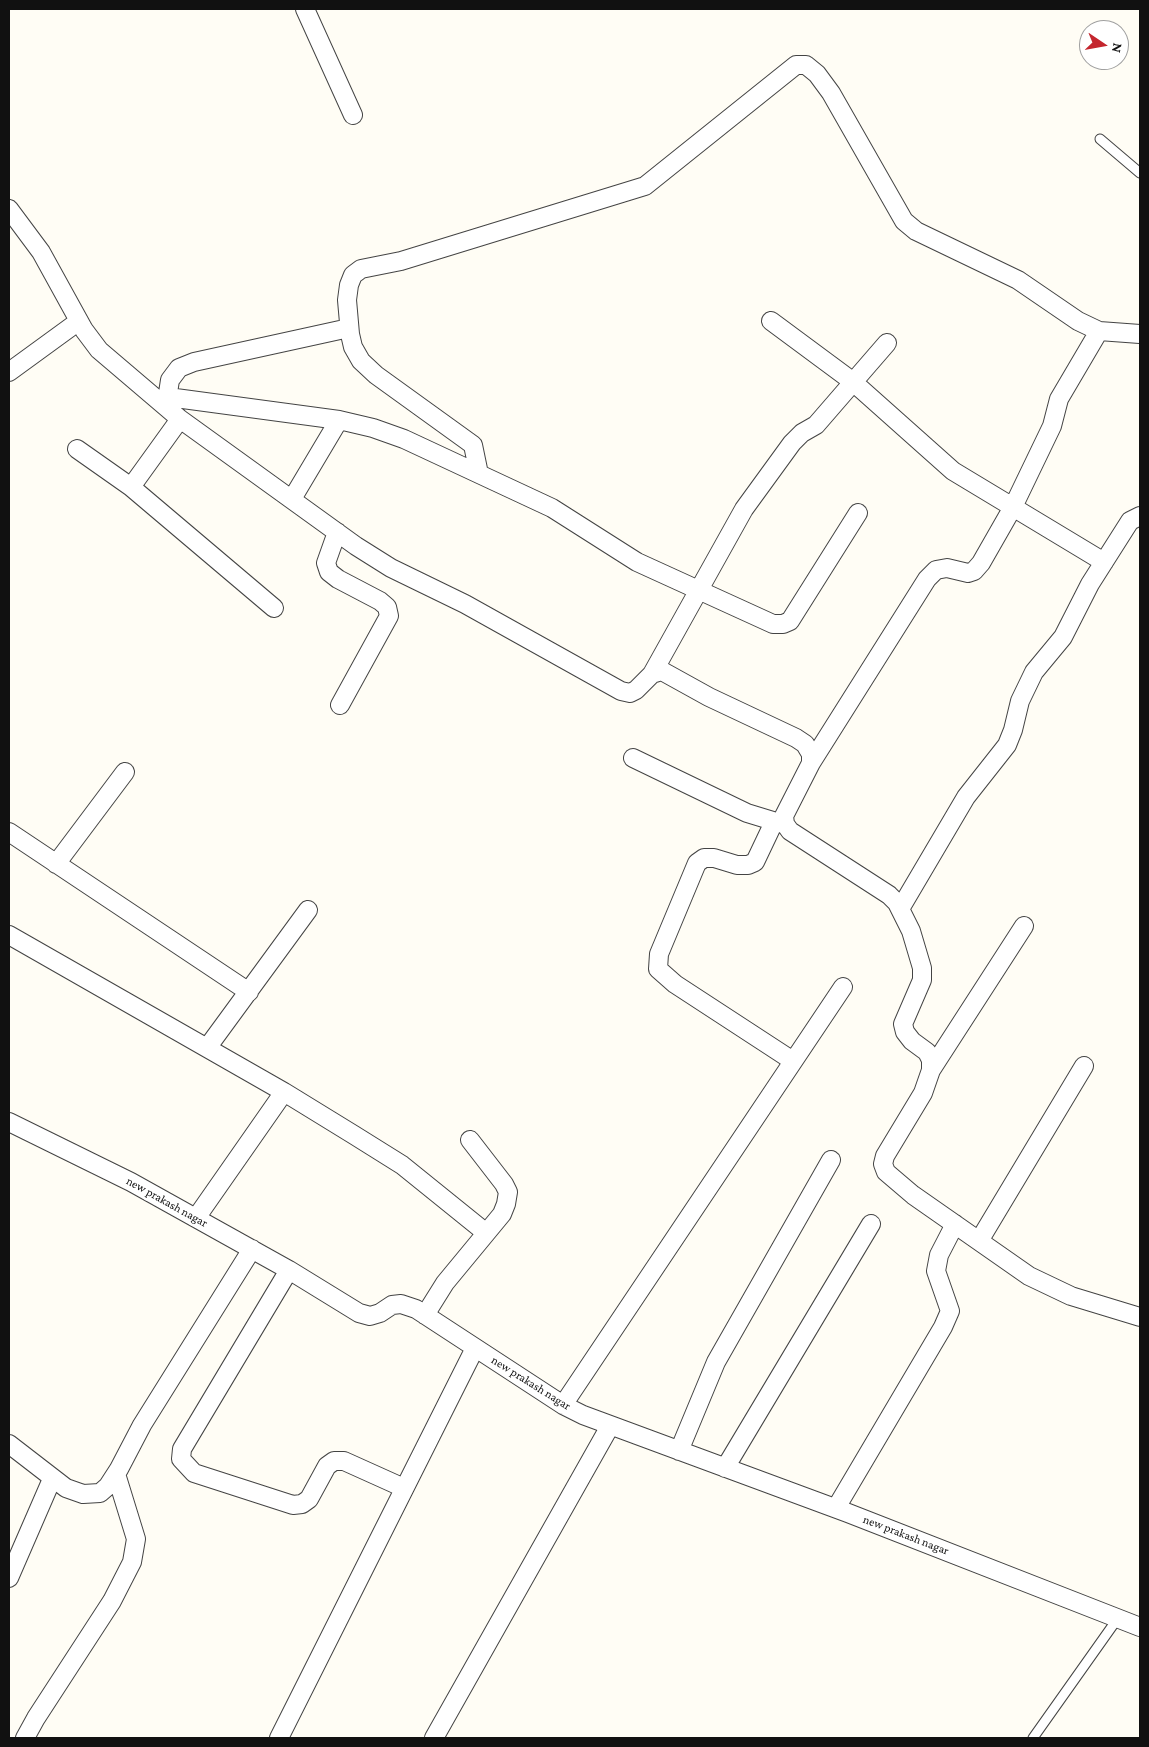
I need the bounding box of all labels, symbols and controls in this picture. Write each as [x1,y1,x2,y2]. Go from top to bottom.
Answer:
north arrow [1079,20,1129,70]
text: N [1109,42,1127,54]
street label: new prakash nagar [124,1174,210,1230]
street label: new prakash nagar [489,1353,573,1413]
street label: new prakash nagar [861,1512,951,1558]

